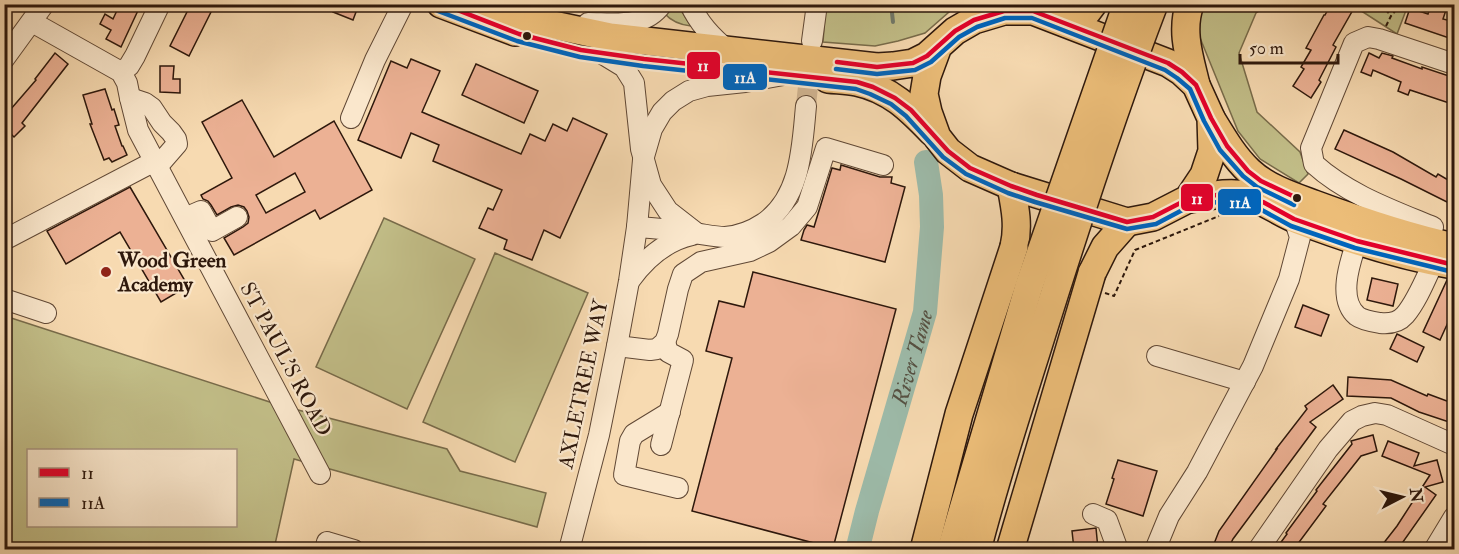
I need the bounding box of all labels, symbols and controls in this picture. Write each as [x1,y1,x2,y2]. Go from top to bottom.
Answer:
scale bar [1240,27,1338,65]
unlabelled marker [521,30,533,42]
text: 50 m [1249,37,1284,60]
line badge: 11 [686,51,721,80]
text: 11 [697,56,709,76]
line badge: 11A [722,63,768,91]
text: 11A [734,68,757,88]
line badge: 11 [1180,183,1214,212]
line badge: 11A [1217,188,1262,216]
text: 11 [1191,189,1203,209]
unlabelled marker [1291,192,1303,204]
text: 11A [1229,193,1252,213]
place label: Wood Green Academy [117,247,226,298]
marker: Wood Green Academy [99,265,113,279]
street label: ST PAUL'S ROAD [234,278,337,441]
street label: AXLETREE WAY [552,296,615,472]
water label: River Tame [885,306,940,410]
legend [27,449,237,527]
text: 11 [81,462,94,485]
north arrow [1372,467,1432,527]
text: N [1405,486,1427,504]
text: 11A [81,492,106,515]

